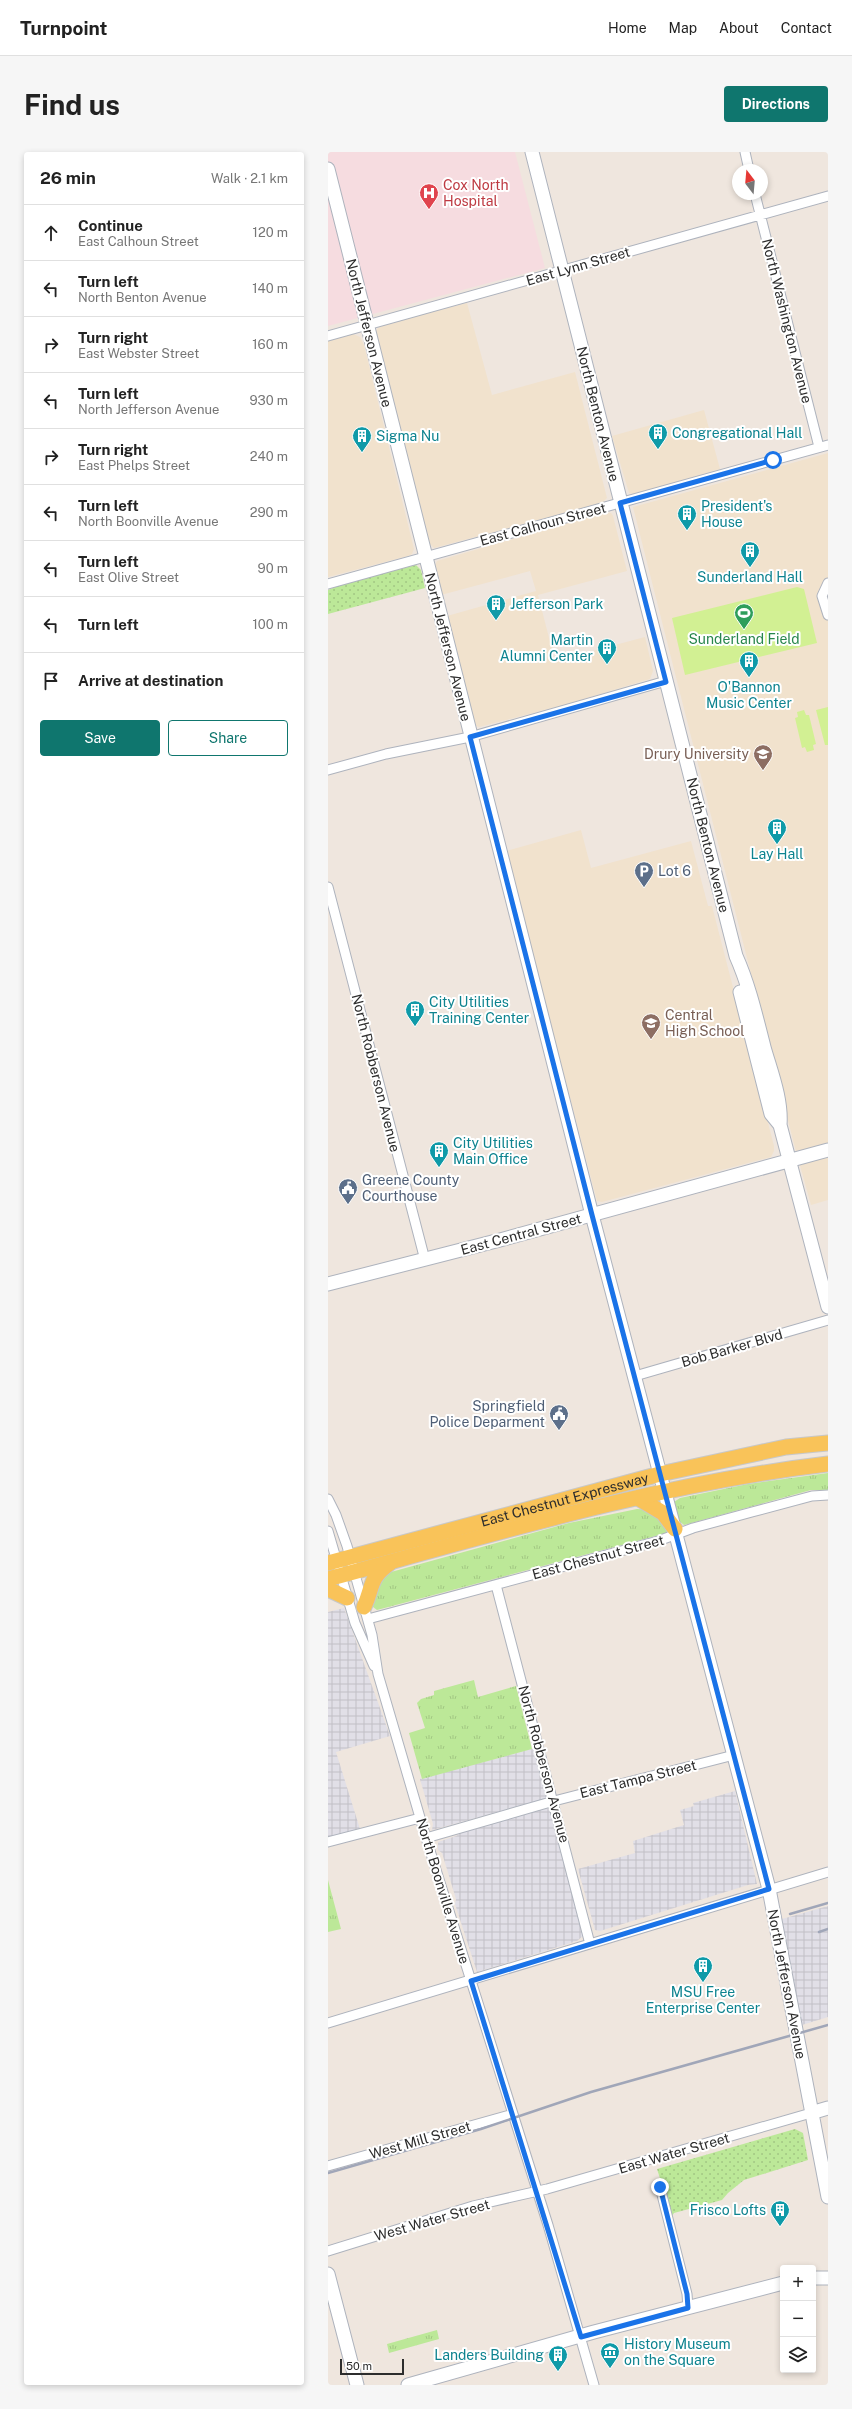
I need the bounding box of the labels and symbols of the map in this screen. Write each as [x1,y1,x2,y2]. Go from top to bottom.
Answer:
north arrow [732,164,768,200]
place label: Cox North Hospital [443,177,509,209]
hospital icon: Cox North Hospital [418,182,440,210]
street label: North Washington Avenue [759,237,815,405]
street label: East Lynn Street [524,243,632,289]
street label: North Jefferson Avenue [343,257,395,409]
street label: North Benton Avenue [573,345,623,483]
building icon: Congregational Hall [647,422,669,450]
building icon: Sigma Nu [351,425,373,453]
place label: Congregational Hall [672,425,802,441]
place label: Sigma Nu [376,428,439,444]
route start [764,451,782,469]
place label: President's House [701,498,772,530]
street label: East Calhoun Street [478,499,608,549]
building icon: President's House [676,503,698,531]
building icon: Sunderland Hall [739,540,761,568]
place label: Sunderland Hall [697,569,803,585]
street label: North Jefferson Avenue [422,571,474,723]
building icon: Jefferson Park [485,593,507,621]
place label: Jefferson Park [510,596,604,612]
sports icon: Sunderland Field [733,602,755,630]
place label: Sunderland Field [688,631,800,647]
place label: Martin Alumni Center [500,632,593,664]
building icon: Martin Alumni Center [596,637,618,665]
building icon: O'Bannon Music Center [738,650,760,678]
place label: O'Bannon Music Center [706,679,792,711]
school or university icon: Drury University [752,743,774,771]
place label: Drury University [644,746,749,762]
street label: North Benton Avenue [683,776,733,914]
building icon: Lay Hall [766,817,788,845]
place label: Lay Hall [751,846,803,862]
parking icon: Lot 6 [633,860,655,888]
place label: Lot 6 [658,863,691,879]
street label: North Robberson Avenue [349,992,403,1154]
place label: City Utilities Training Center [429,994,529,1026]
building icon: City Utilities Training Center [404,999,426,1027]
place label: Central High School [665,1007,744,1039]
school or university icon: Central High School [640,1012,662,1040]
place label: City Utilities Main Office [453,1135,533,1167]
building icon: City Utilities Main Office [428,1140,450,1168]
place label: Greene County Courthouse [362,1172,460,1204]
public building icon: Greene County Courthouse [337,1177,359,1205]
street label: East Central Street [459,1210,583,1258]
street label: Bob Barker Blvd [680,1326,784,1370]
place label: Springfield Police Deparment [429,1398,545,1430]
public building icon: Springfield Police Deparment [548,1403,570,1431]
street label: East Chestnut Expressway [479,1469,651,1530]
street label: East Chestnut Street [530,1532,666,1582]
street label: North Robberson Avenue [515,1684,573,1845]
street label: East Tampa Street [578,1757,698,1801]
street label: North Boonville Avenue [413,1816,473,1966]
street label: North Jefferson Avenue [765,1908,809,2060]
building icon: MSU Free Enterprise Center [692,1955,714,1983]
place label: MSU Free Enterprise Center [646,1984,760,2016]
street label: West Mill Street [367,2118,473,2162]
street label: East Water Street [617,2129,731,2177]
route end [651,2178,669,2196]
street label: West Water Street [373,2196,491,2244]
building icon: Frisco Lofts [769,2199,791,2227]
place label: Frisco Lofts [690,2202,766,2218]
place label: History Museum on the Square [624,2336,731,2368]
museum icon: History Museum on the Square [599,2341,621,2369]
building icon: Landers Building [547,2344,569,2372]
place label: Landers Building [434,2347,544,2363]
scale bar [340,2357,404,2376]

